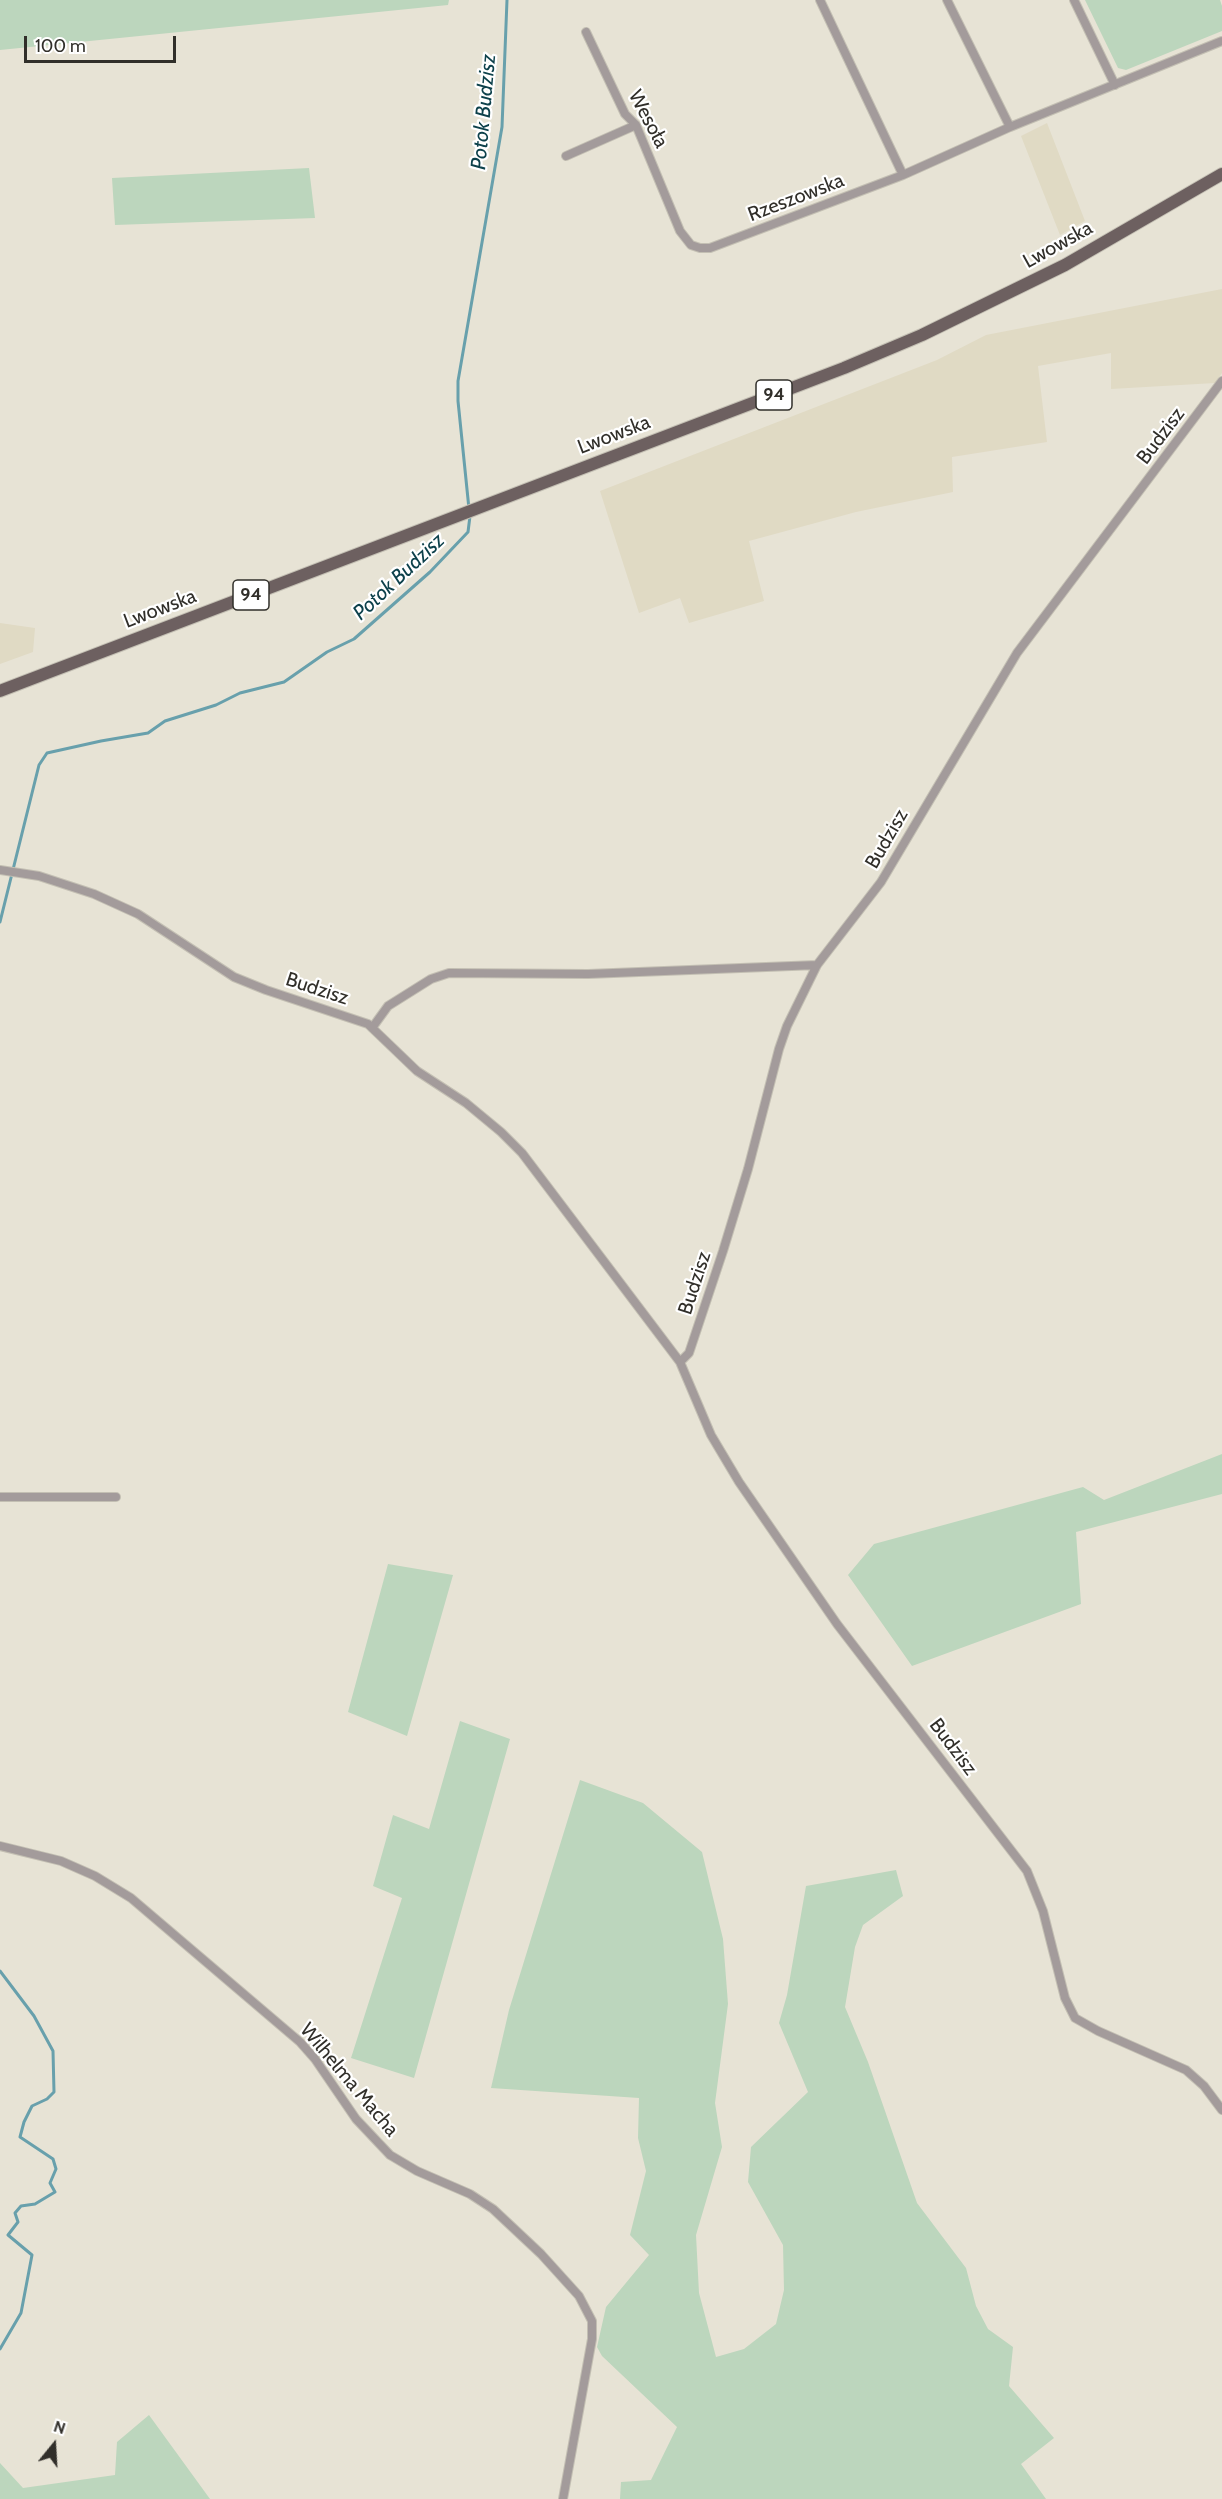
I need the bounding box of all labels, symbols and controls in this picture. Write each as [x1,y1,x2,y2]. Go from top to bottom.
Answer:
scale bar [27,24,178,62]
text: 100 m [35,35,86,57]
water label: Potok Budzisz [466,53,502,171]
street label: Wesoła [623,86,673,152]
street label: Rzeszowska [744,169,848,227]
street label: Lwowska [1019,216,1097,274]
road number: 94 [756,380,792,410]
street label: Budzisz [1132,403,1190,469]
street label: Lwowska [574,410,654,460]
water label: Potok Budzisz [348,528,450,626]
road number: 94 [233,580,269,610]
street label: Lwowska [120,584,200,634]
street label: Budzisz [860,805,914,873]
street label: Budzisz [282,968,352,1010]
street label: Budzisz [674,1248,716,1318]
street label: Budzisz [924,1714,982,1780]
street label: Wilhelma Macha [295,2018,403,2142]
north arrow [24,2415,84,2475]
text: N [51,2417,68,2438]

